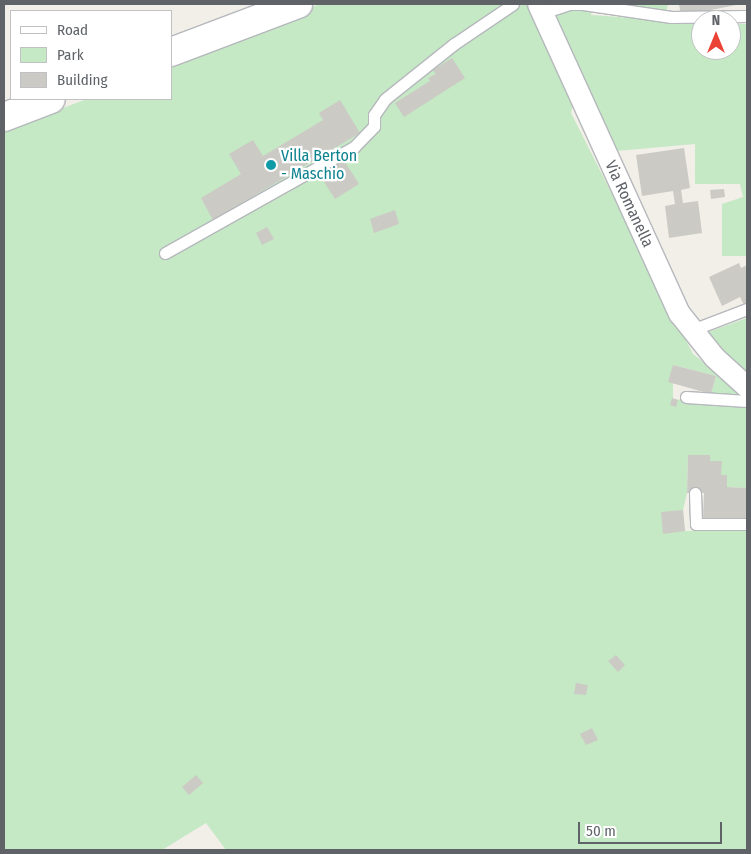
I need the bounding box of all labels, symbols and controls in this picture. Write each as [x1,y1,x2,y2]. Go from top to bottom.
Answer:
legend [10,10,172,100]
north arrow [691,10,741,60]
text: N [712,12,720,29]
text: Road [57,21,88,39]
text: Park [57,46,84,64]
text: Building [57,71,108,89]
place label: Villa Berton - Maschio [281,146,357,184]
street label: Via Romanella [601,158,657,250]
marker: Villa Berton - Maschio [265,159,277,171]
scale bar [581,812,725,844]
text: 50 m [586,822,616,840]

